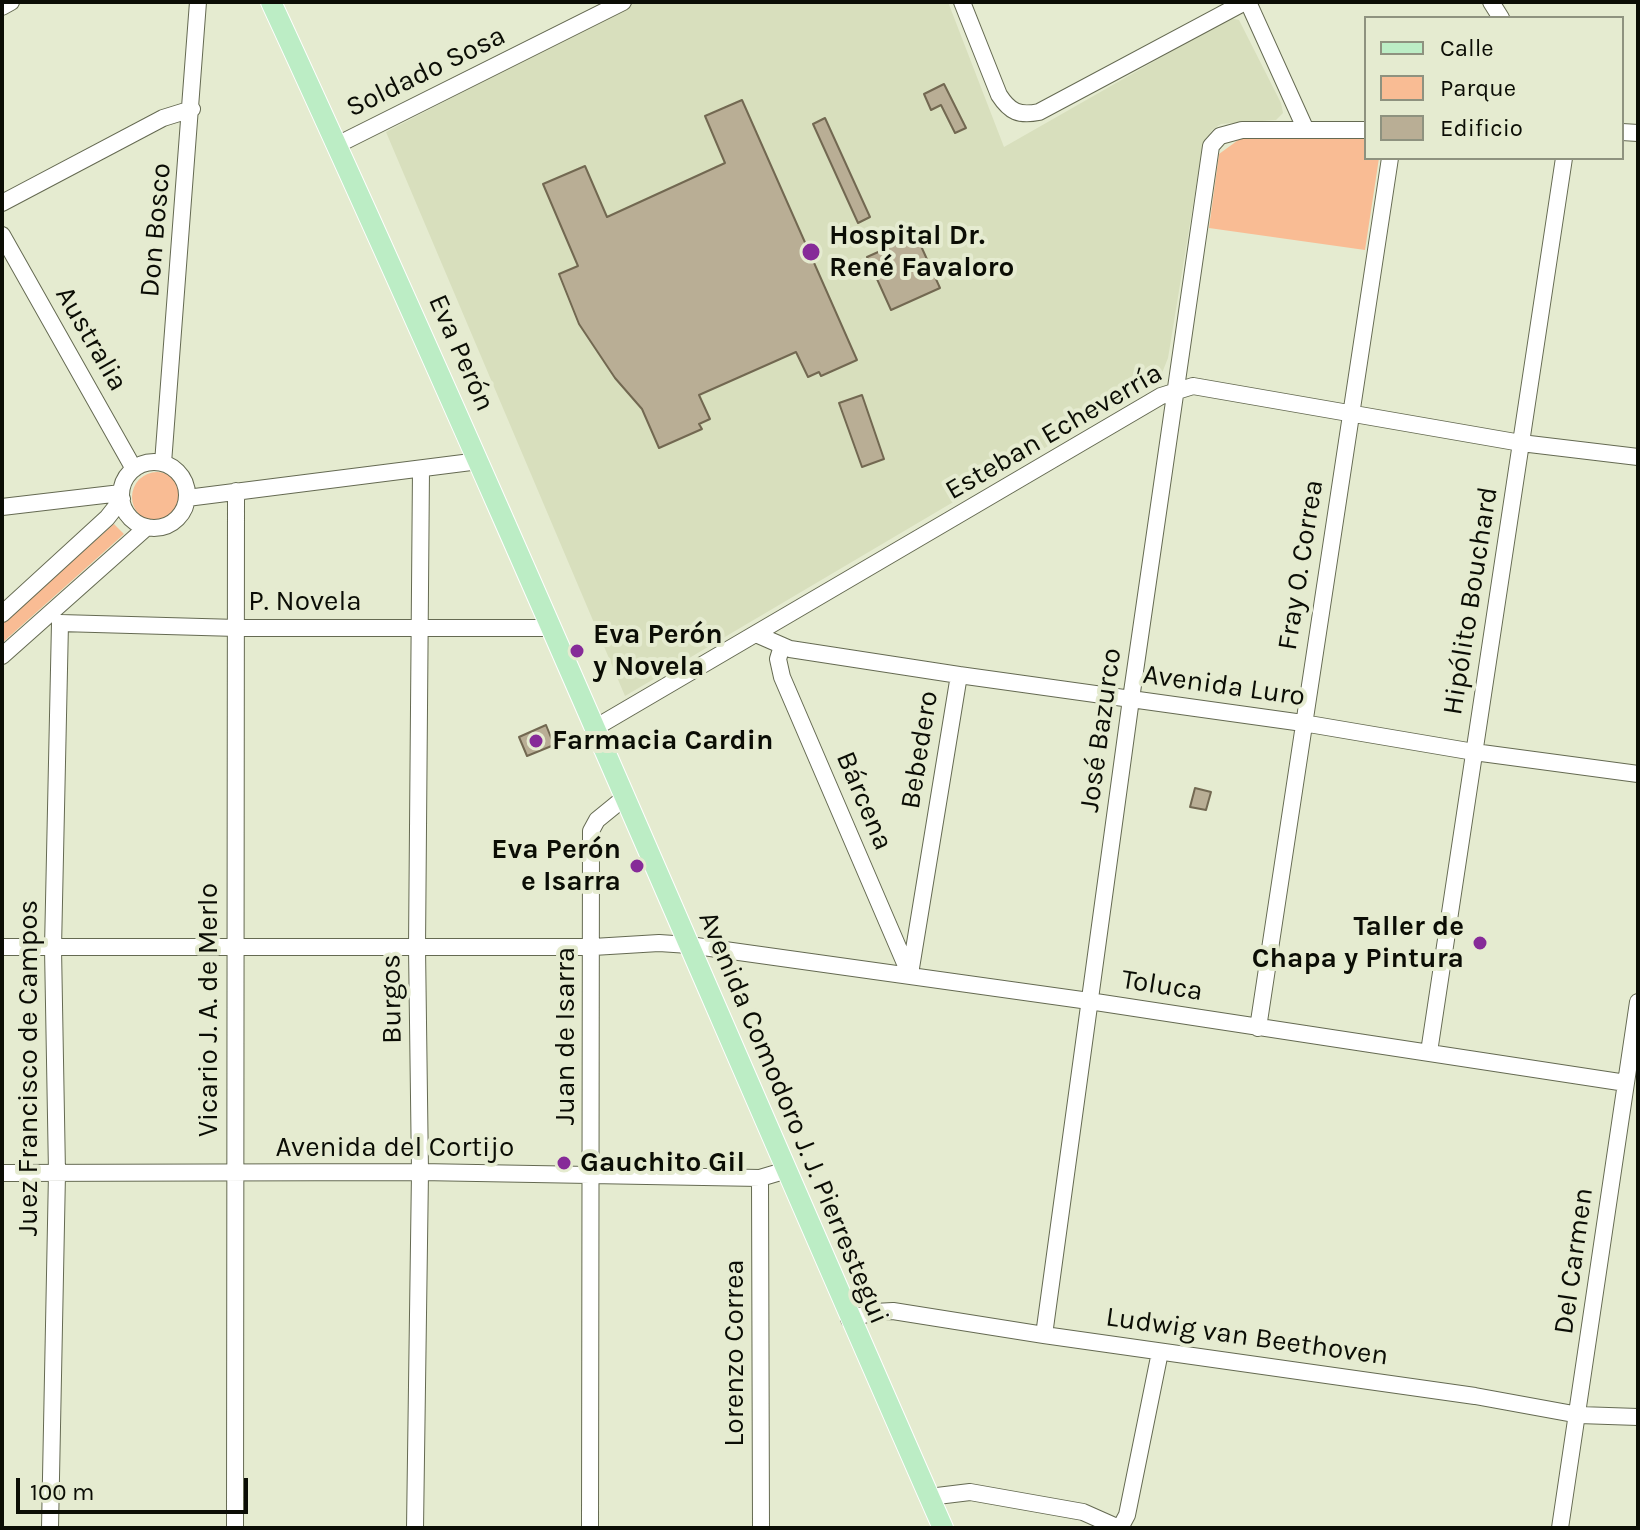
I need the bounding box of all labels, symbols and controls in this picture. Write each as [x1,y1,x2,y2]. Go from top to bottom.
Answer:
legend [1364,16,1624,160]
street label: Soldado Sosa [341,19,511,125]
text: Calle [1440,34,1494,62]
text: Parque [1440,74,1516,102]
text: Edificio [1440,114,1523,142]
street label: Don Bosco [133,162,179,298]
place label: Hospital Dr. René Favaloro [829,219,1014,285]
marker: Hospital Dr. René Favaloro [800,241,822,263]
street label: Australia [48,281,134,397]
street label: Eva Perón [420,289,502,417]
street label: Esteban Echeverría [940,356,1168,508]
street label: Fray O. Correa [1271,477,1331,653]
street label: Hipólito Bouchard [1436,485,1506,717]
street label: P. Novela [248,585,362,619]
place label: Eva Perón y Novela [593,618,723,684]
marker: Eva Perón y Novela [568,642,586,660]
street label: José Bazurco [1073,646,1129,814]
street label: Avenida Luro [1141,658,1307,714]
street label: Bebedero [894,689,946,811]
place label: Farmacia Cardin [552,724,773,758]
marker: Farmacia Cardin [527,732,545,750]
street label: Bárcena [828,747,900,855]
place label: Eva Perón e Isarra [491,833,621,899]
marker: Eva Perón e Isarra [628,857,646,875]
street label: Vicario J. A. de Merlo [192,883,226,1137]
street label: Juez Francisco de Campos [12,900,46,1236]
street label: Avenida Comodoro J. J. Pierrestegui [691,907,895,1329]
place label: Taller de Chapa y Pintura [1252,910,1464,976]
marker: Taller de Chapa y Pintura [1471,934,1489,952]
street label: Juan de Isarra [549,947,583,1125]
street label: Burgos [374,954,410,1044]
street label: Toluca [1119,963,1205,1009]
street label: Avenida del Cortijo [276,1131,514,1165]
place label: Gauchito Gil [580,1146,745,1180]
marker: Gauchito Gil [555,1154,573,1172]
street label: Del Carmen [1547,1186,1601,1336]
street label: Lorenzo Correa [718,1259,752,1447]
street label: Ludwig van Beethoven [1104,1301,1390,1373]
scale bar [20,1462,252,1512]
text: 100 m [30,1478,95,1506]

